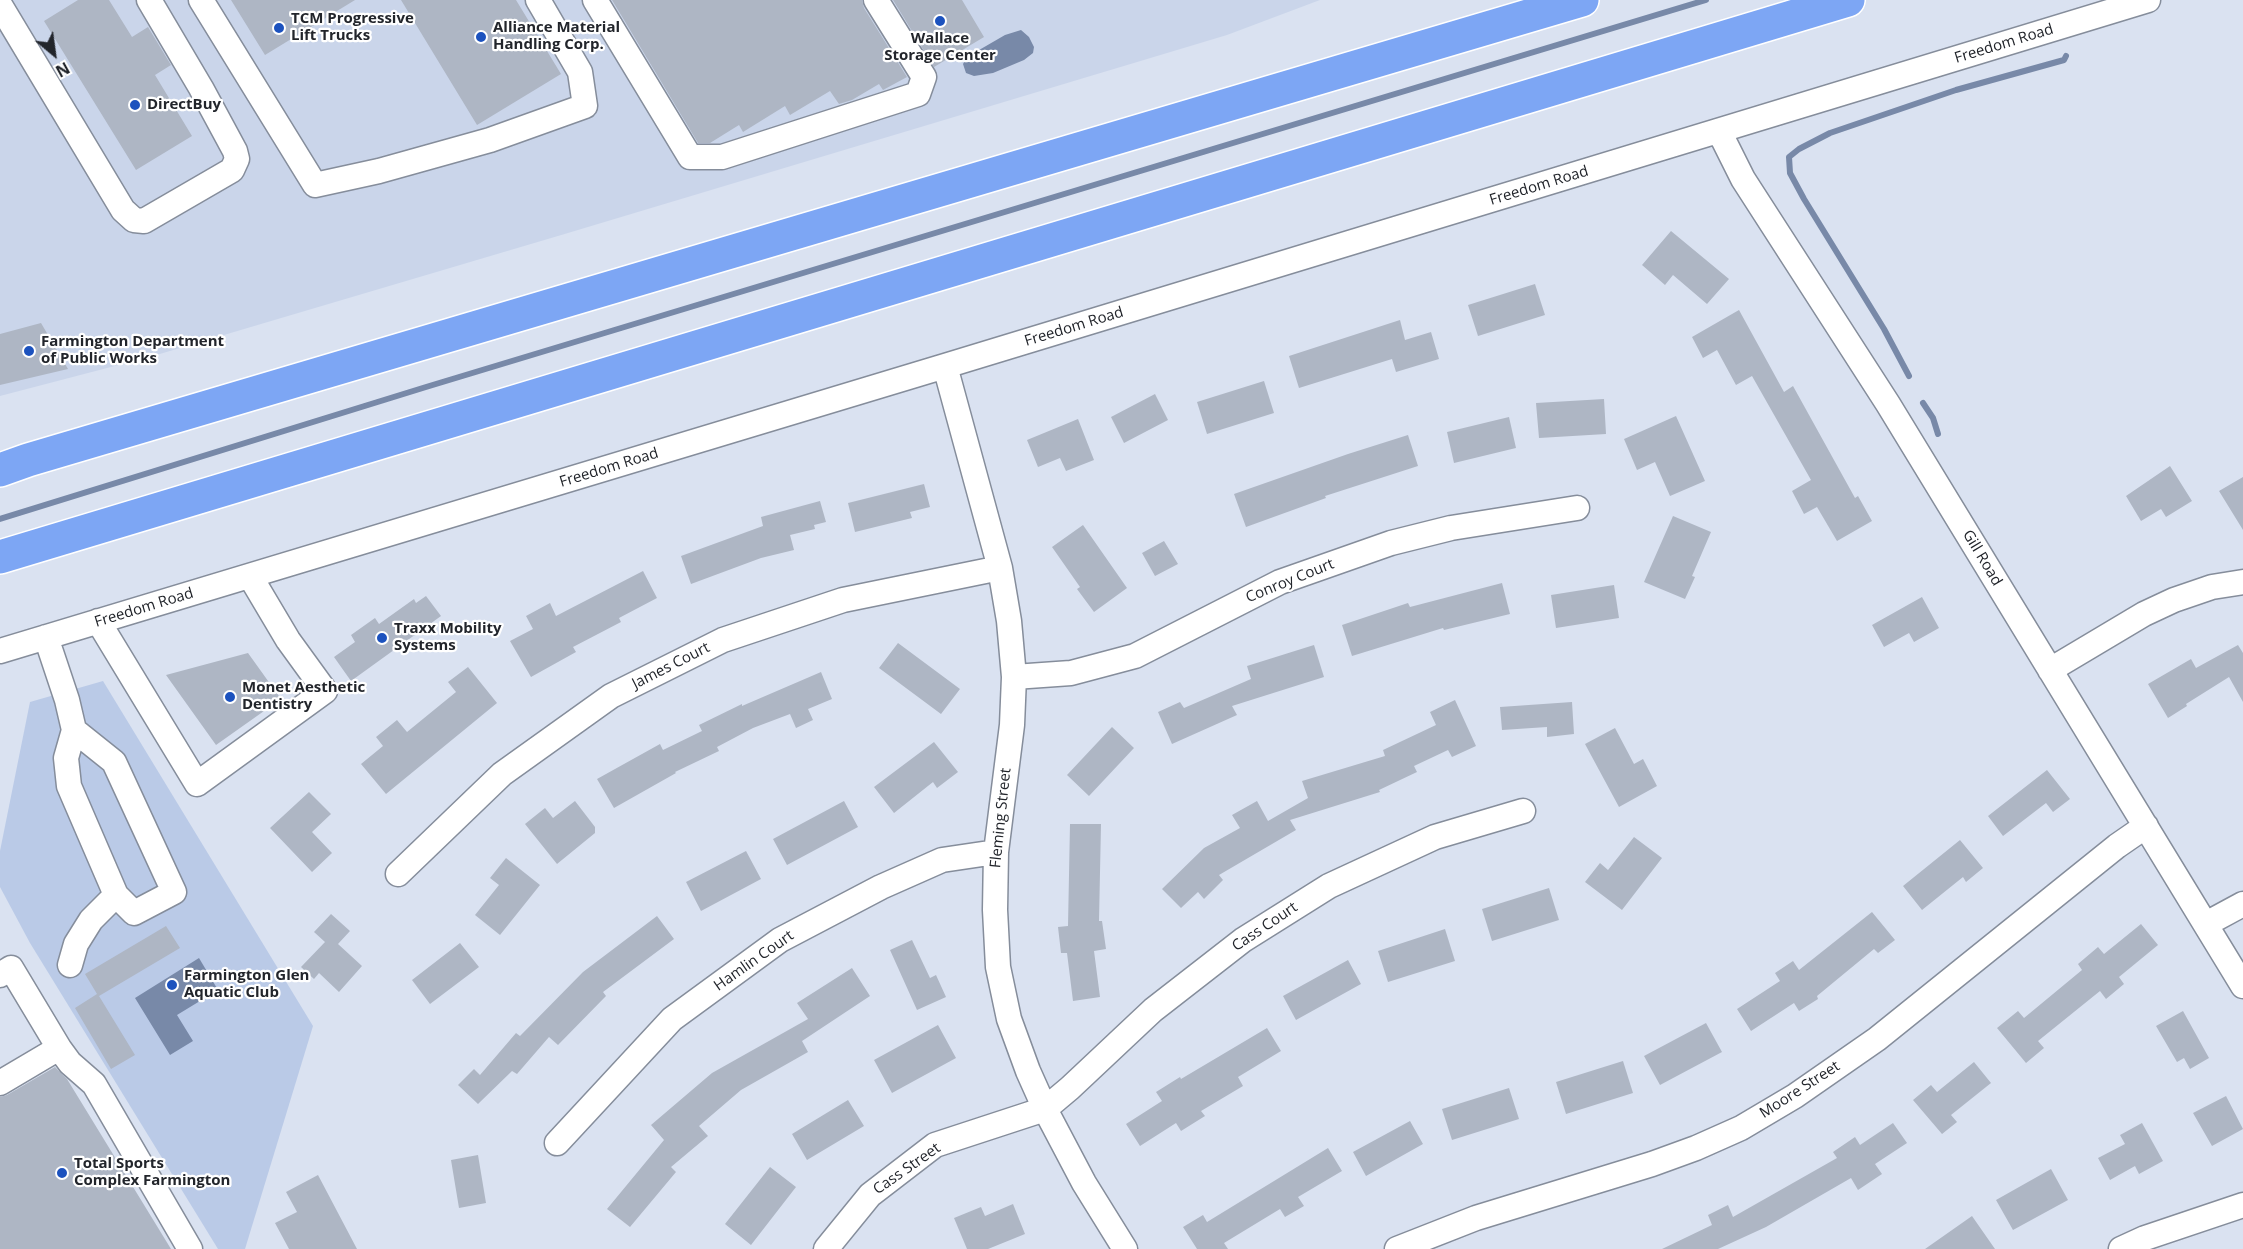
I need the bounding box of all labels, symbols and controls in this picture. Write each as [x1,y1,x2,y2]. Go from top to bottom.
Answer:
place label: TCM Progressive Lift Trucks [291,10,414,45]
marker: Wallace Storage Center [933,14,947,28]
place label: Alliance Material Handling Corp. [493,19,620,54]
street label: Freedom Road [1952,20,2056,68]
marker: TCM Progressive Lift Trucks [272,21,286,35]
north arrow [24,24,84,84]
marker: Alliance Material Handling Corp. [474,30,488,44]
place label: Wallace Storage Center [884,30,996,65]
text: N [52,57,74,83]
place label: DirectBuy [147,96,221,114]
marker: DirectBuy [128,98,142,112]
street label: Freedom Road [1487,162,1591,210]
street label: Freedom Road [1022,303,1126,351]
place label: Farmington Department of Public Works [41,333,224,368]
marker: Farmington Department of Public Works [22,344,36,358]
street label: Freedom Road [557,444,661,492]
street label: Gill Road [1958,527,2006,589]
street label: Conroy Court [1243,555,1337,607]
street label: Freedom Road [92,584,196,632]
place label: Traxx Mobility Systems [394,620,501,655]
marker: Traxx Mobility Systems [375,631,389,645]
street label: James Court [629,639,713,693]
place label: Monet Aesthetic Dentistry [242,679,365,714]
marker: Monet Aesthetic Dentistry [223,690,237,704]
street label: Fleming Street [987,767,1015,869]
street label: Cass Court [1229,899,1301,955]
street label: Hamlin Court [711,927,797,995]
place label: Farmington Glen Aquatic Club [184,967,309,1002]
marker: Farmington Glen Aquatic Club [165,978,179,992]
street label: Moore Street [1757,1057,1843,1123]
street label: Cass Street [870,1139,944,1199]
place label: Total Sports Complex Farmington [74,1155,230,1190]
marker: Total Sports Complex Farmington [55,1166,69,1180]

